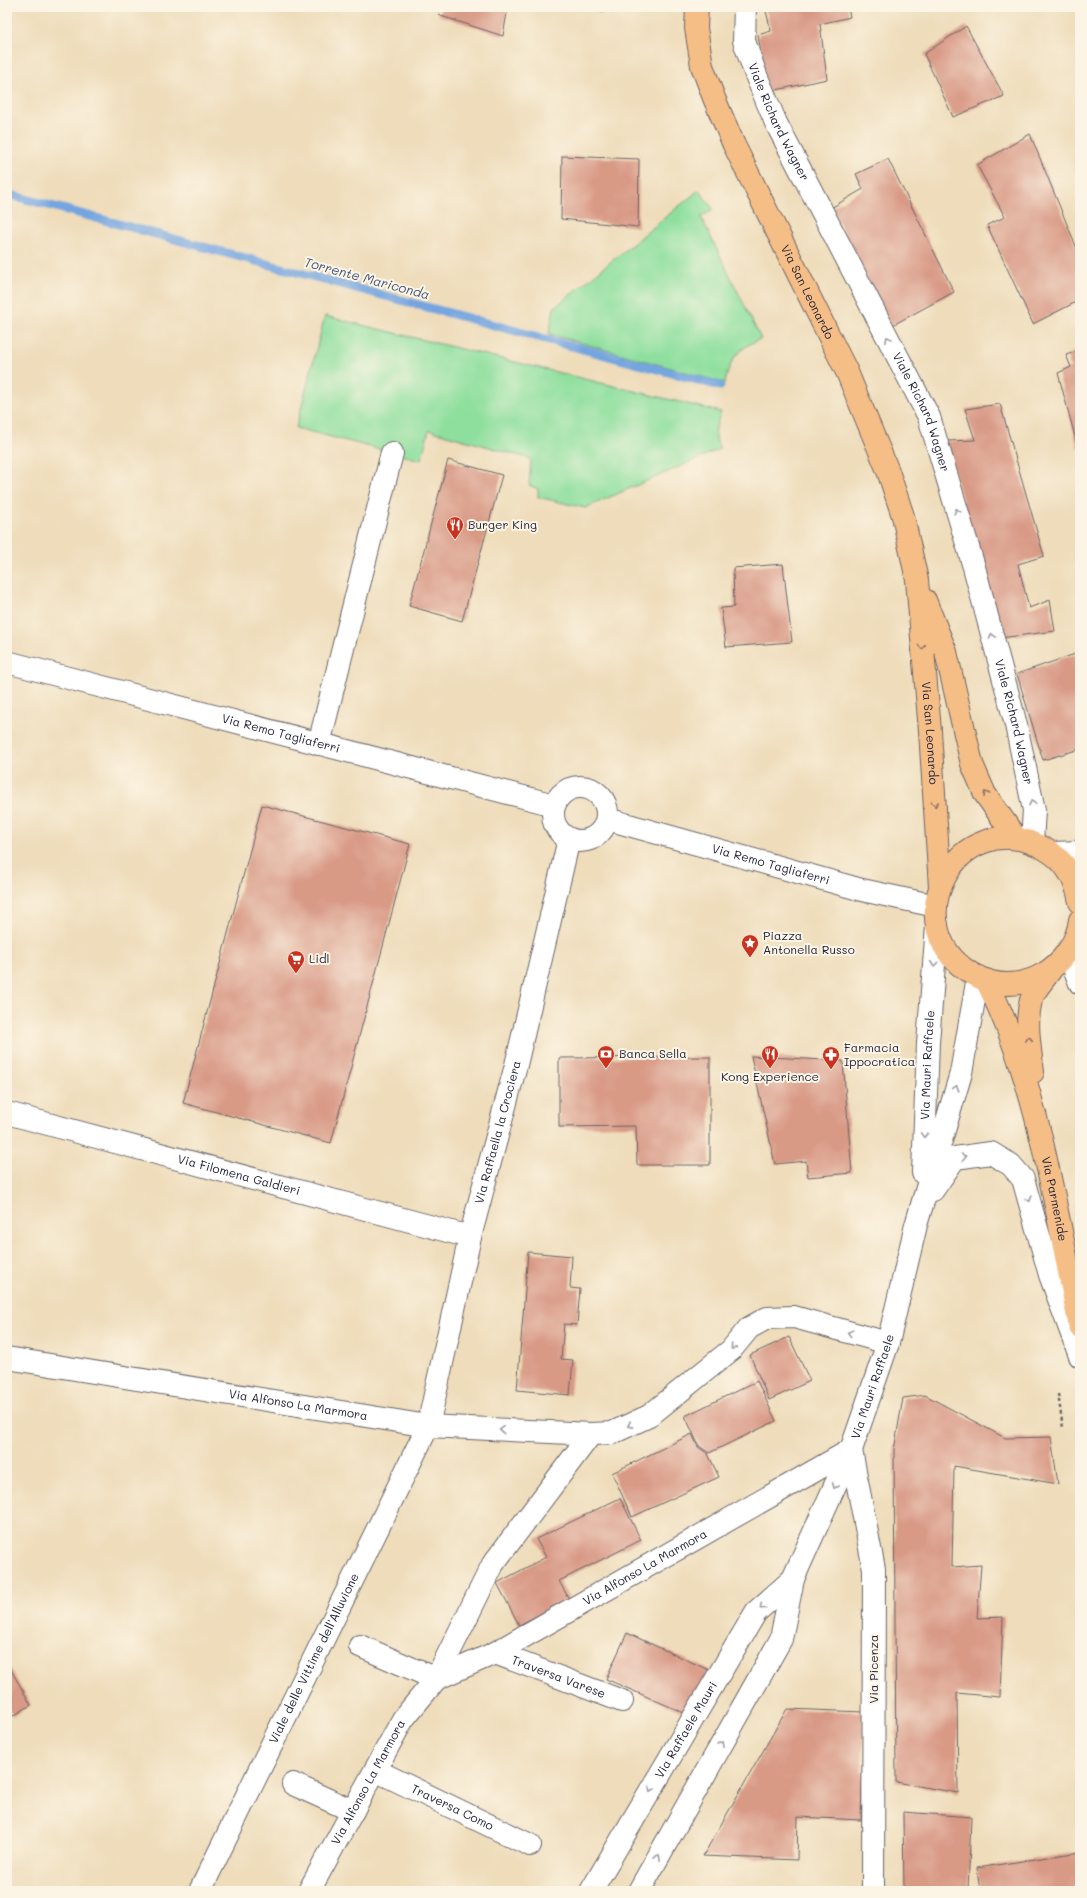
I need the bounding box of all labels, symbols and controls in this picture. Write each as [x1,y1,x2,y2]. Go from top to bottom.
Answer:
street label: Viale Richard Wagner [745,60,814,183]
street label: Via San Leonardo [778,242,838,341]
water label: Torrente Mariconda [303,253,432,302]
one-way arrow [885,336,892,343]
street label: Viale Richard Wagner [890,349,954,473]
one-way arrow [953,507,962,514]
restaurant icon: Burger King [445,515,465,540]
place label: Burger King [468,516,537,532]
one-way arrow [988,632,997,639]
one-way arrow [918,644,927,650]
street label: Viale Richard Wagner [992,657,1037,786]
street label: Via San Leonardo [919,681,942,785]
street label: Via Remo Tagliaferri [220,709,342,756]
one-way arrow [984,791,991,798]
one-way arrow [1028,800,1037,806]
one-way arrow [931,801,940,807]
street label: Via Remo Tagliaferri [710,840,832,888]
place label: Piazza Antonella Russo [763,927,855,957]
place icon: Piazza Antonella Russo [740,933,760,958]
supermarket icon: Lidl [286,949,306,974]
place label: Lidl [309,950,330,966]
one-way arrow [929,961,938,967]
street label: Via Mauri Raffaele [916,1010,937,1120]
one-way arrow [1025,1036,1033,1042]
place label: Farmacia Ippocratica [844,1039,915,1069]
bank icon: Banca Sella [596,1044,616,1069]
restaurant icon: Kong Experience [760,1044,780,1069]
place label: Banca Sella [619,1045,687,1061]
pharmacy icon: Farmacia Ippocratica [821,1045,841,1070]
street label: Via Raffaella la Crociera [470,1059,524,1205]
place label: Kong Experience [721,1068,819,1084]
one-way arrow [951,1085,960,1092]
one-way arrow [920,1132,929,1138]
street label: Via Filomena Galdieri [176,1150,302,1198]
one-way arrow [961,1153,967,1161]
street label: Via Parmenide [1039,1155,1072,1242]
one-way arrow [1024,1196,1032,1203]
one-way arrow [847,1329,854,1338]
street label: Via Mauri Raffaele [846,1333,897,1441]
one-way arrow [731,1342,738,1349]
street label: Via Alfonso La Marmora [228,1385,369,1423]
one-way arrow [627,1420,635,1428]
one-way arrow [499,1425,505,1434]
one-way arrow [832,1481,840,1489]
street label: Via Alfonso La Marmora [580,1525,709,1608]
street label: Viale delle Vittime dell'Alluvione [265,1570,362,1746]
one-way arrow [759,1602,767,1609]
street label: Via Picenza [865,1635,881,1704]
street label: Traversa Varese [510,1651,608,1701]
street label: Via Raffaele Mauri [650,1678,720,1781]
street label: Via Alfonso La Marmora [327,1716,408,1847]
one-way arrow [717,1741,725,1748]
street label: Traversa Como [409,1780,497,1833]
one-way arrow [649,1785,656,1792]
one-way arrow [654,1854,661,1861]

